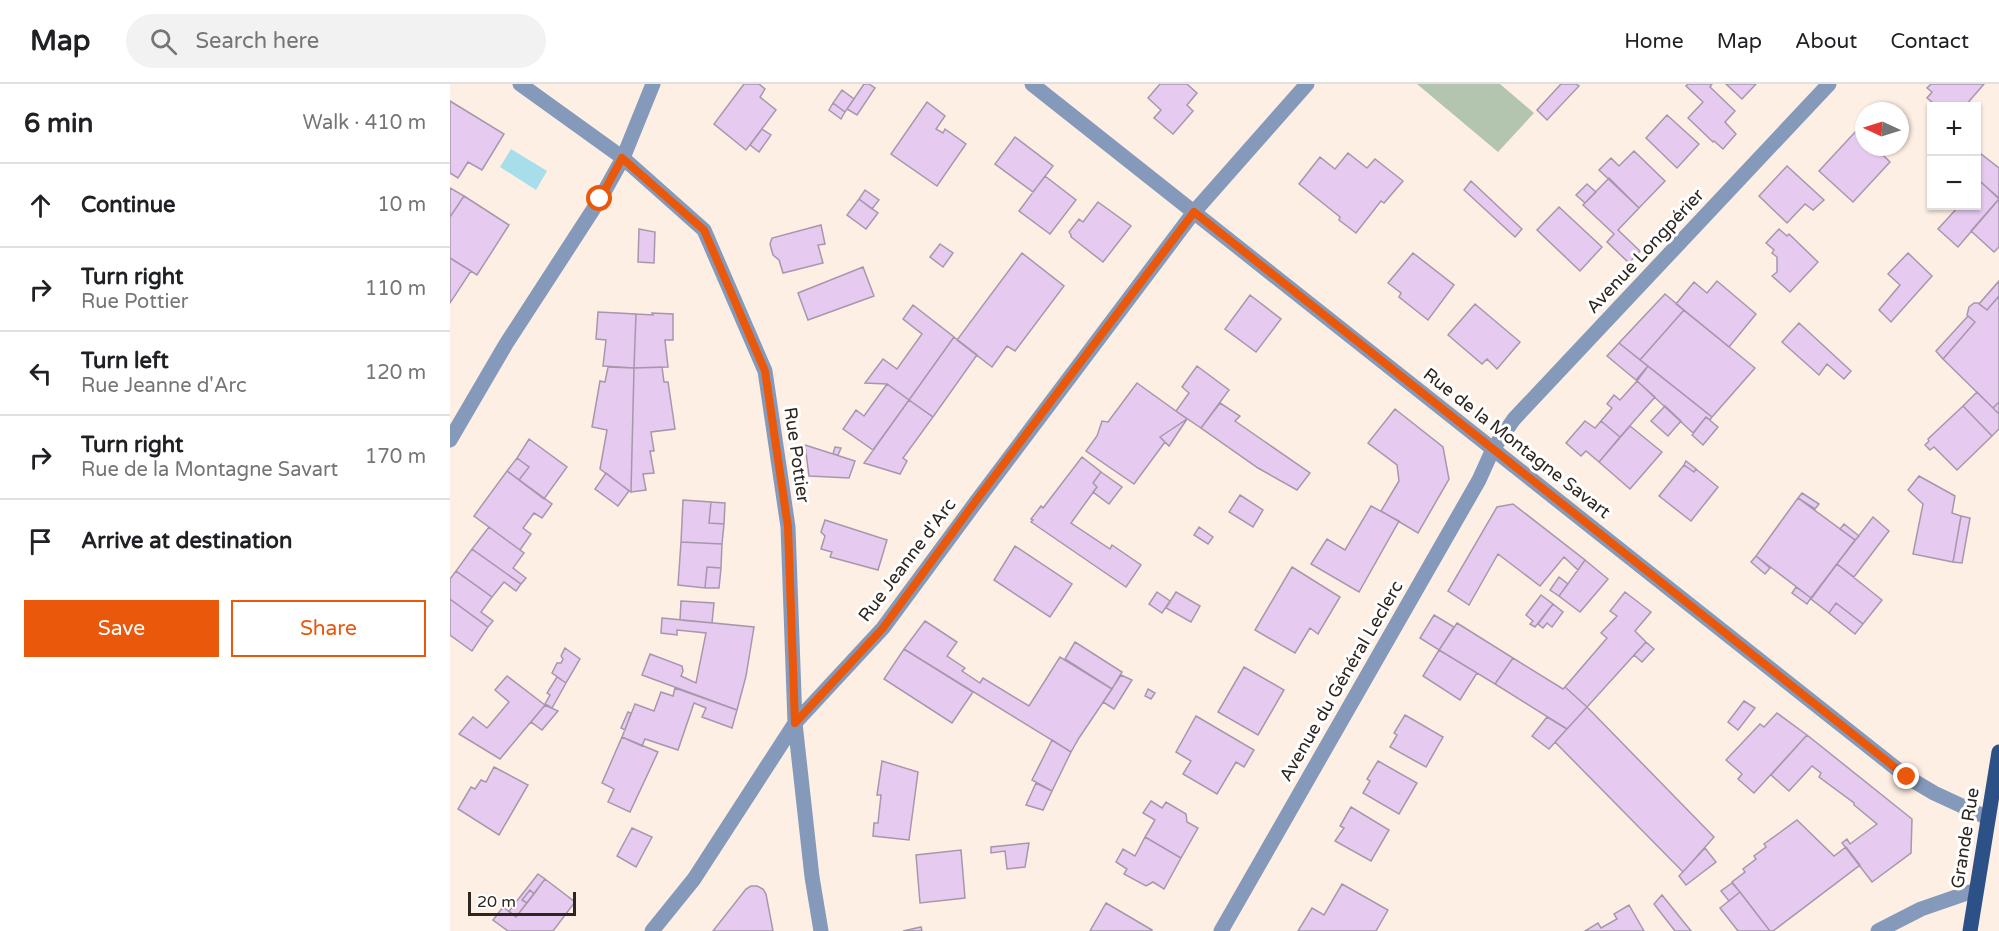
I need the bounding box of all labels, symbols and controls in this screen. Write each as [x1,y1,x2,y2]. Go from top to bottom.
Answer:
search box [126,14,546,68]
text: Map [30,24,90,58]
icon: search [147,25,180,58]
text: Search here [195,28,319,54]
text: Home [1624,29,1684,54]
text: Map [1717,29,1762,54]
text: About [1795,29,1857,54]
text: Contact [1890,29,1969,54]
north arrow [1855,102,1909,156]
map controls [1927,102,1981,210]
button: + [1927,102,1981,156]
text: 6 min [24,108,93,139]
text: Walk · 410 m [303,111,426,135]
button: − [1927,156,1981,210]
street label: Avenue Longpérier [1581,184,1709,318]
route start [586,185,612,211]
icon: ahead [24,189,57,222]
text: Continue [81,192,176,218]
text: 10 m [377,193,426,217]
text: Turn right [81,264,183,290]
icon: right [24,273,57,306]
text: 110 m [365,277,426,301]
text: Rue Pottier [81,290,188,314]
text: Turn left [81,348,169,374]
icon: left [24,357,57,390]
text: 120 m [365,361,426,385]
street label: Rue de la Montagne Savart [1419,363,1615,523]
text: Rue Jeanne d'Arc [81,374,247,398]
street label: Rue Pottier [779,406,815,504]
text: Turn right [81,432,183,458]
icon: right [24,441,57,474]
text: 170 m [365,445,426,469]
text: Rue de la Montagne Savart [81,458,338,482]
street label: Rue Jeanne d'Arc [853,494,961,626]
icon: arrive [24,525,57,558]
text: Arrive at destination [81,528,292,554]
street label: Avenue du Général Leclerc [1274,577,1408,785]
button: Save [24,600,219,657]
button: Share [231,600,426,657]
route end [1893,763,1919,789]
street label: Grande Rue [1946,786,1984,890]
scale bar [468,889,576,916]
text: 20 m [477,892,516,912]

